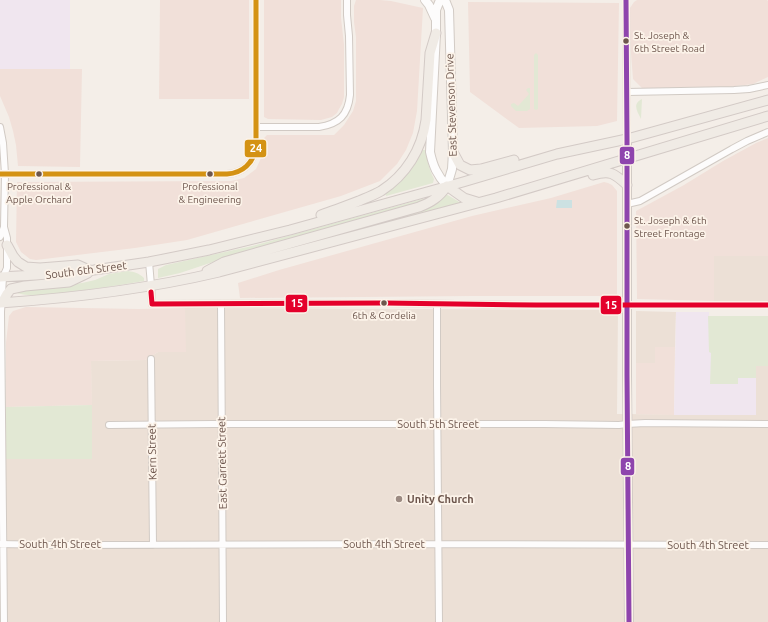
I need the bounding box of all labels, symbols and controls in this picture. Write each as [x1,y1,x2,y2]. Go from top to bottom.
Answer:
place label: St. Joseph & 6th Street Road [634,30,705,54]
marker: St. Joseph & 6th Street Road [621,36,631,46]
street label: East Stevenson Drive [443,53,459,157]
line badge: 24 [244,139,267,158]
text: 24 [250,142,262,154]
line badge: 8 [619,146,635,165]
text: 8 [624,149,630,161]
marker: Professional & Apple Orchard [34,169,44,179]
marker: Professional & Engineering [205,169,215,179]
place label: Professional & Apple Orchard [6,181,72,205]
place label: Professional & Engineering [179,181,241,205]
place label: St. Joseph & 6th Street Frontage [634,215,707,239]
marker: St. Joseph & 6th Street Frontage [622,221,632,231]
street label: South 6th Street [45,259,128,281]
line badge: 15 [285,294,308,313]
line badge: 15 [600,295,622,315]
text: 15 [291,297,303,309]
marker: 6th & Cordelia [379,298,389,308]
text: 15 [605,299,617,311]
place label: 6th & Cordelia [352,310,416,321]
street label: East Garrett Street [215,416,229,509]
street label: South 5th Street [397,418,479,430]
street label: Kern Street [145,423,158,480]
line badge: 8 [620,457,635,476]
text: 8 [625,460,631,472]
place label: Unity Church [407,493,474,505]
marker: Unity Church [394,494,404,504]
street label: South 4th Street [19,538,101,550]
street label: South 4th Street [343,538,425,550]
street label: South 4th Street [667,539,749,551]

